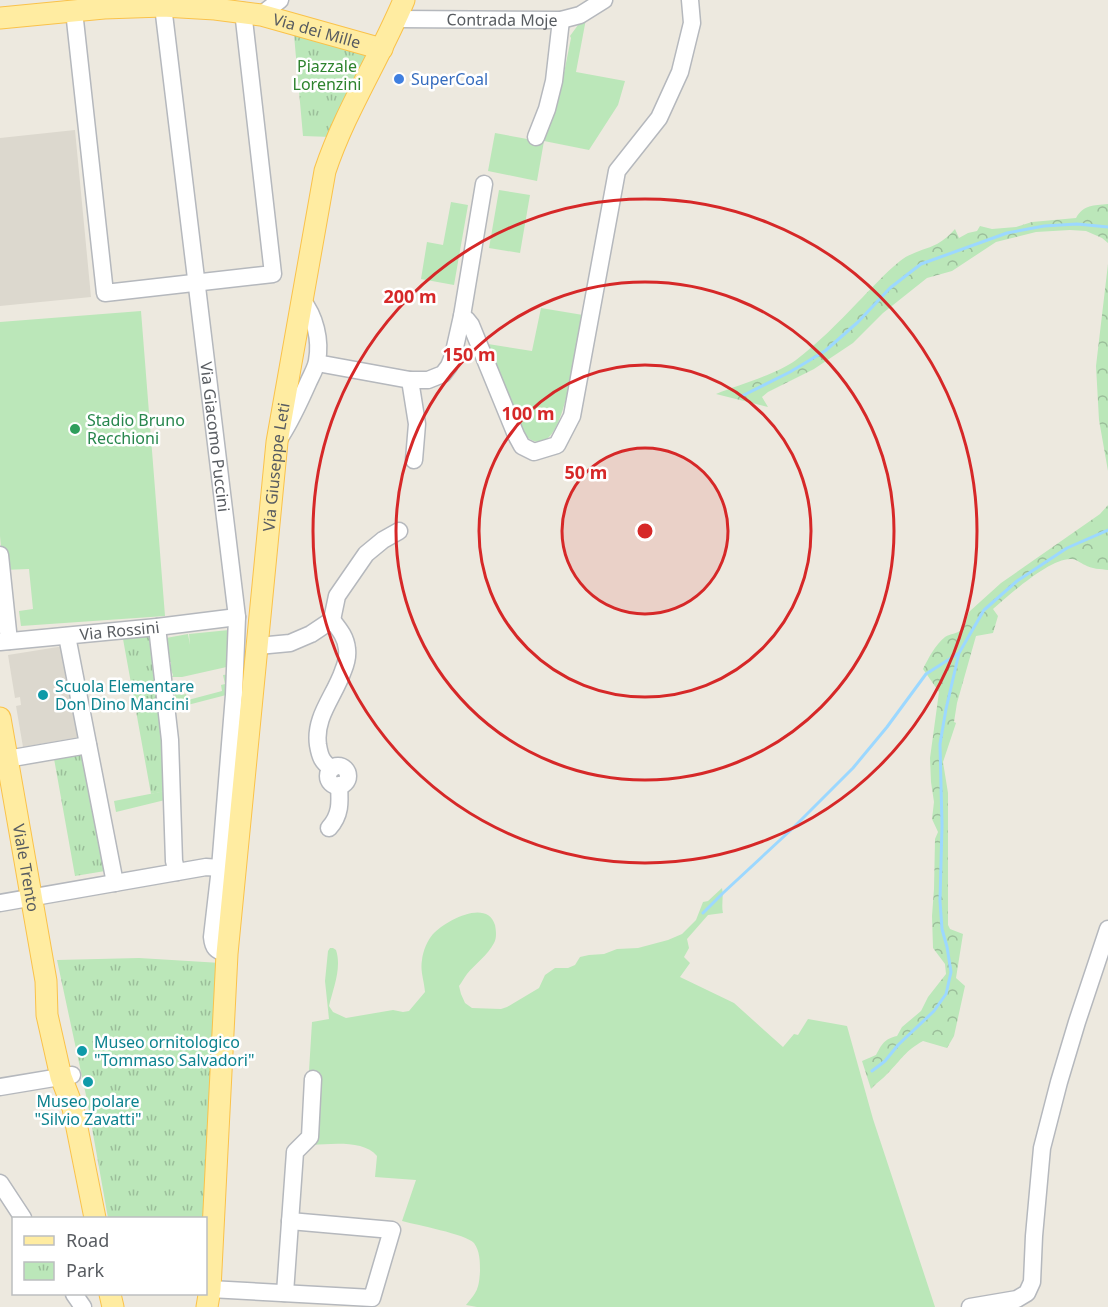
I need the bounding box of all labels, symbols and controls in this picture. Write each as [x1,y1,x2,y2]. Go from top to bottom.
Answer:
street label: Via dei Mille [271,8,363,53]
street label: Contrada Moje [446,8,558,31]
park label: Piazzale Lorenzini [293,55,361,95]
place label: SuperCoal [411,68,488,90]
marker: SuperCoal [392,72,406,86]
text: 200 m [383,284,437,308]
text: 150 m [442,342,496,366]
street label: Via Giacomo Puccini [195,361,235,513]
street label: Via Giuseppe Leti [257,401,295,533]
text: 100 m [501,401,555,425]
place label: Stadio Bruno Recchioni [87,409,185,449]
marker: Stadio Bruno Recchioni [68,422,82,436]
text: 50 m [565,460,607,484]
centre of rings [635,521,655,541]
street label: Via Rossini [79,616,161,645]
place label: Scuola Elementare Don Dino Mancini [55,675,194,715]
marker: Scuola Elementare Don Dino Mancini [36,688,50,702]
street label: Viale Trento [8,822,45,913]
place label: Museo ornitologico "Tommaso Salvadori" [94,1031,254,1071]
marker: Museo ornitologico "Tommaso Salvadori" [75,1044,89,1058]
marker: Museo polare "Silvio Zavatti" [81,1075,95,1089]
place label: Museo polare "Silvio Zavatti" [34,1090,142,1130]
legend [12,1217,207,1295]
text: Road [66,1228,109,1252]
text: Park [66,1258,104,1282]

